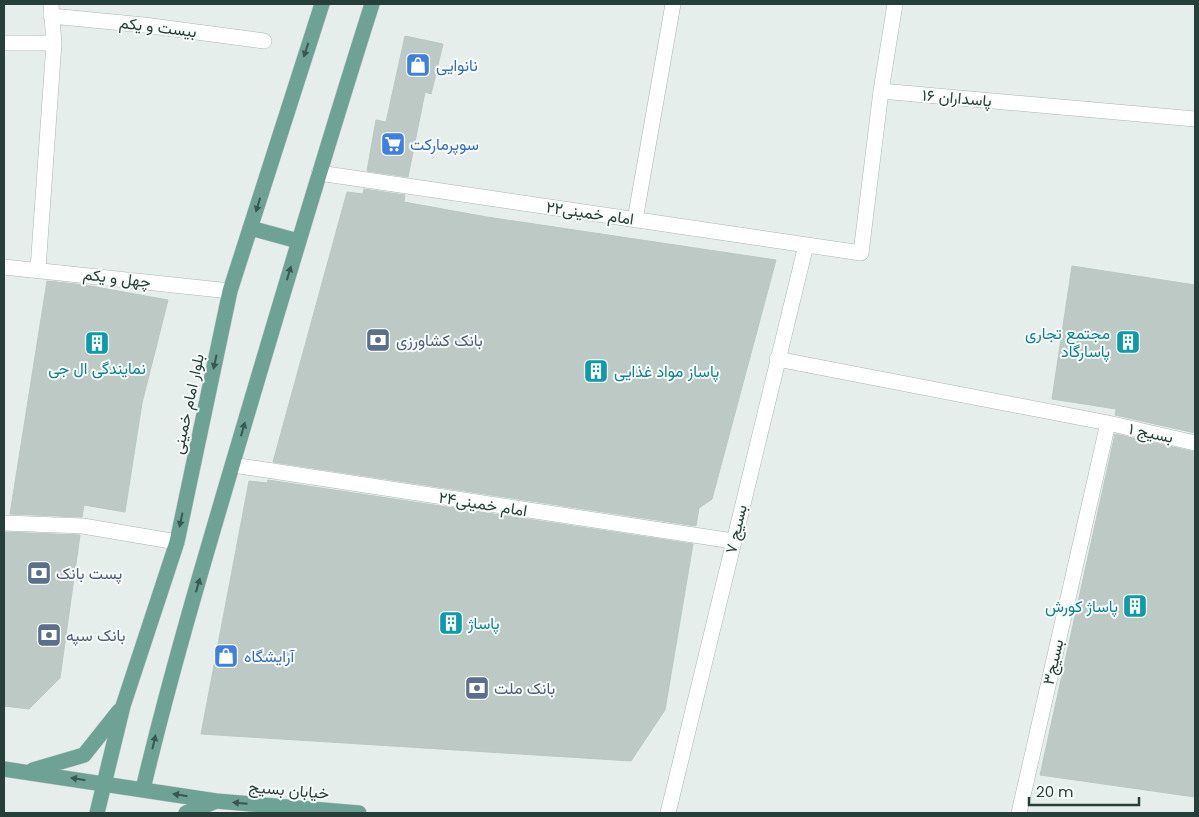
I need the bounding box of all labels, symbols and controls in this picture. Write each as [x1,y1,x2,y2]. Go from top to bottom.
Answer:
street label: بیست و یکم [118,11,198,43]
one-way arrow [302,43,310,58]
shop icon: نانوایی [405,52,431,78]
place label: نانوایی [436,54,478,77]
street label: پاسداران ۱۶ [921,84,993,112]
supermarket icon: سوپرمارکت [380,131,406,157]
place label: سوپرمارکت [410,133,479,156]
street label: امام خمینی۲۲ [545,195,635,231]
one-way arrow [253,198,261,213]
street label: چهل و یکم [82,262,153,294]
one-way arrow [285,266,293,281]
place label: مجتمع تجاری پاسارگاد [1025,322,1110,363]
bank icon: بانک کشاورزی [365,327,391,353]
place label: بانک کشاورزی [396,329,483,352]
building icon: مجتمع تجاری پاسارگاد [1115,329,1141,355]
building icon: نمایندگی ال جی [84,330,110,356]
street label: بلوار امام خمینی [166,352,210,456]
one-way arrow [211,354,219,369]
place label: نمایندگی ال جی [48,357,146,380]
building icon: پاساز مواد غذایی [583,358,609,384]
place label: پاساز مواد غذایی [614,360,719,383]
street label: بسیج ۱ [1127,417,1175,449]
one-way arrow [240,422,248,437]
street label: امام خمینی۲۴ [437,486,529,522]
street label: بسیج ۷ [719,502,753,556]
one-way arrow [177,513,185,528]
bank icon: پست بانک [26,560,52,586]
place label: پست بانک [56,562,122,585]
one-way arrow [194,578,202,593]
building icon: پاساژ کورش [1122,593,1148,619]
place label: پاساژ کورش [1045,595,1118,618]
building icon: پاساژ [438,610,464,636]
place label: پاساژ [467,612,499,635]
bank icon: بانک سپه [36,622,62,648]
place label: بانک سپه [66,624,126,647]
street label: بسیج۳ [1037,637,1069,687]
shop icon: آرایشگاه [213,643,239,669]
place label: آرایشگاه [244,645,295,668]
bank icon: بانک ملت [464,675,490,701]
place label: بانک ملت [494,677,555,700]
one-way arrow [150,734,158,749]
one-way arrow [70,774,86,782]
scale bar [1029,774,1139,806]
street label: خیابان بسیج [248,775,330,805]
text: 20 m [1036,781,1074,802]
one-way arrow [171,791,187,799]
one-way arrow [232,799,248,807]

